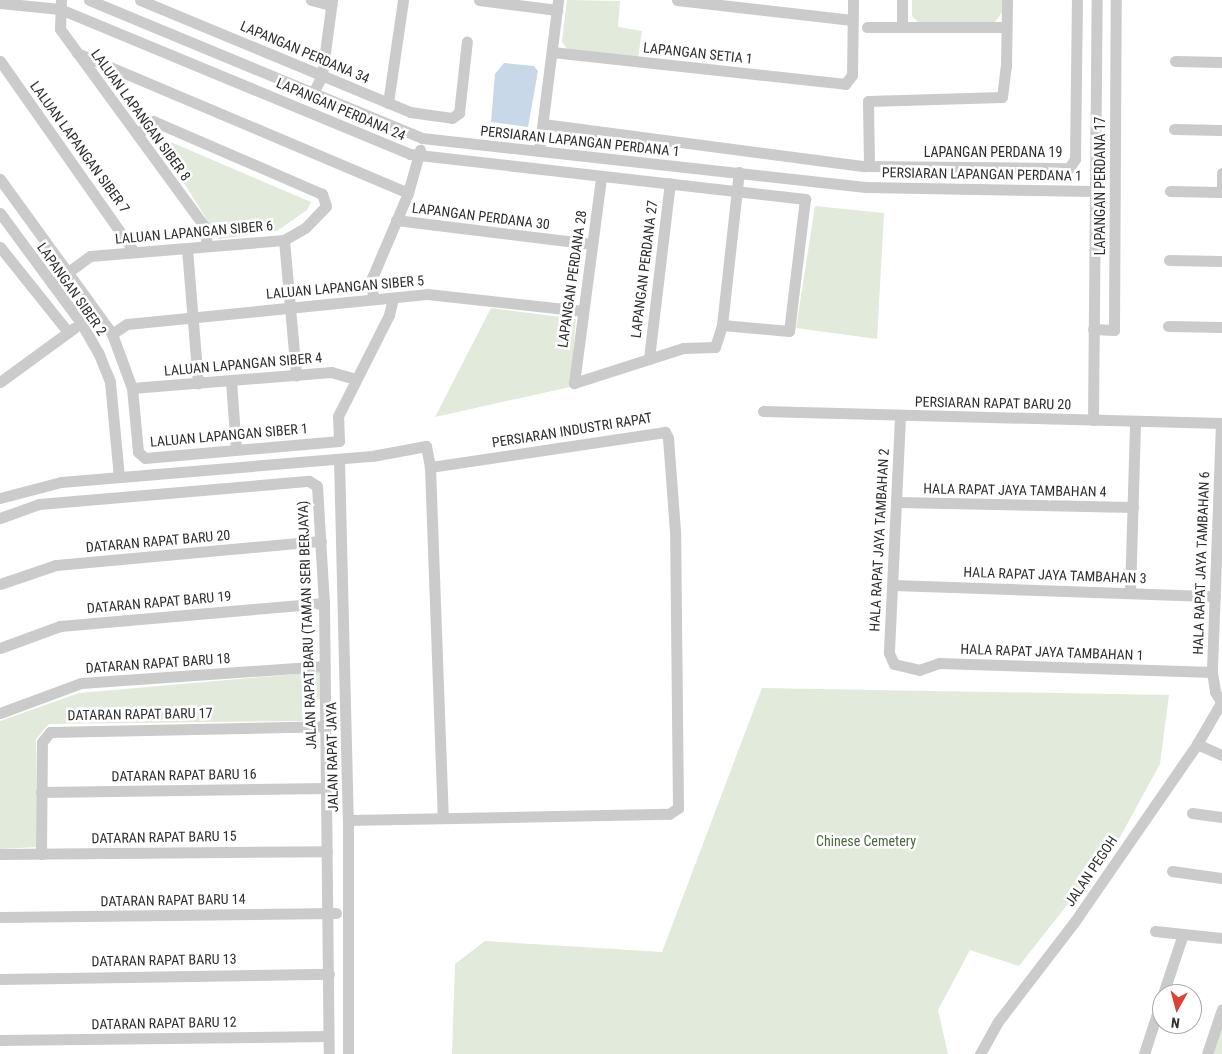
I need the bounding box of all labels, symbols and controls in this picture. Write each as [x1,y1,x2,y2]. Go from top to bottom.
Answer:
street label: LAPANGAN PERDANA 34 [238,17,372,87]
street label: LAPANGAN SETIA 1 [642,39,754,67]
street label: LALUAN LAPANGAN SIBER 8 [88,46,194,184]
street label: LAPANGAN PERDANA 24 [274,74,408,144]
street label: LALUAN LAPANGAN SIBER 7 [27,78,133,216]
street label: LAPANGAN PERDANA 17 [1092,117,1108,255]
street label: PERSIARAN LAPANGAN PERDANA 1 [480,122,680,160]
street label: LAPANGAN PERDANA 19 [924,144,1062,160]
street label: PERSIARAN LAPANGAN PERDANA 1 [882,164,1082,184]
street label: LAPANGAN PERDANA 30 [411,199,551,233]
street label: LAPANGAN PERDANA 27 [627,199,661,339]
street label: LAPANGAN PERDANA 28 [554,209,590,349]
street label: LALUAN LAPANGAN SIBER 6 [114,217,274,247]
street label: LAPANGAN SIBER 2 [34,239,110,339]
street label: LALUAN LAPANGAN SIBER 5 [265,272,425,302]
street label: LALUAN LAPANGAN SIBER 4 [163,349,323,379]
street label: PERSIARAN RAPAT BARU 20 [915,393,1071,413]
street label: PERSIARAN INDUSTRI RAPAT [491,409,653,451]
street label: LALUAN LAPANGAN SIBER 1 [149,420,309,450]
street label: HALA RAPAT JAYA TAMBAHAN 2 [866,448,892,632]
street label: HALA RAPAT JAYA TAMBAHAN 6 [1189,471,1213,655]
street label: HALA RAPAT JAYA TAMBAHAN 4 [923,480,1107,500]
street label: JALAN RAPAT BARU (TAMAN SERI BERJAYA) [294,500,320,750]
street label: DATARAN RAPAT BARU 20 [85,526,231,556]
street label: HALA RAPAT JAYA TAMBAHAN 3 [963,563,1147,587]
street label: DATARAN RAPAT BARU 19 [86,587,232,617]
street label: HALA RAPAT JAYA TAMBAHAN 1 [960,640,1144,664]
street label: DATARAN RAPAT BARU 18 [85,650,231,676]
street label: JALAN RAPAT JAYA [323,702,341,812]
street label: DATARAN RAPAT BARU 17 [67,704,213,724]
street label: DATARAN RAPAT BARU 16 [111,765,257,785]
street label: DATARAN RAPAT BARU 15 [91,827,237,847]
park label: Chinese Cemetery [816,833,916,849]
street label: JALAN PEGOH [1061,833,1121,909]
street label: DATARAN RAPAT BARU 14 [100,890,246,910]
street label: DATARAN RAPAT BARU 13 [91,950,237,970]
north arrow [1152,984,1202,1034]
street label: DATARAN RAPAT BARU 12 [91,1013,237,1033]
text: N [1170,1014,1181,1031]

